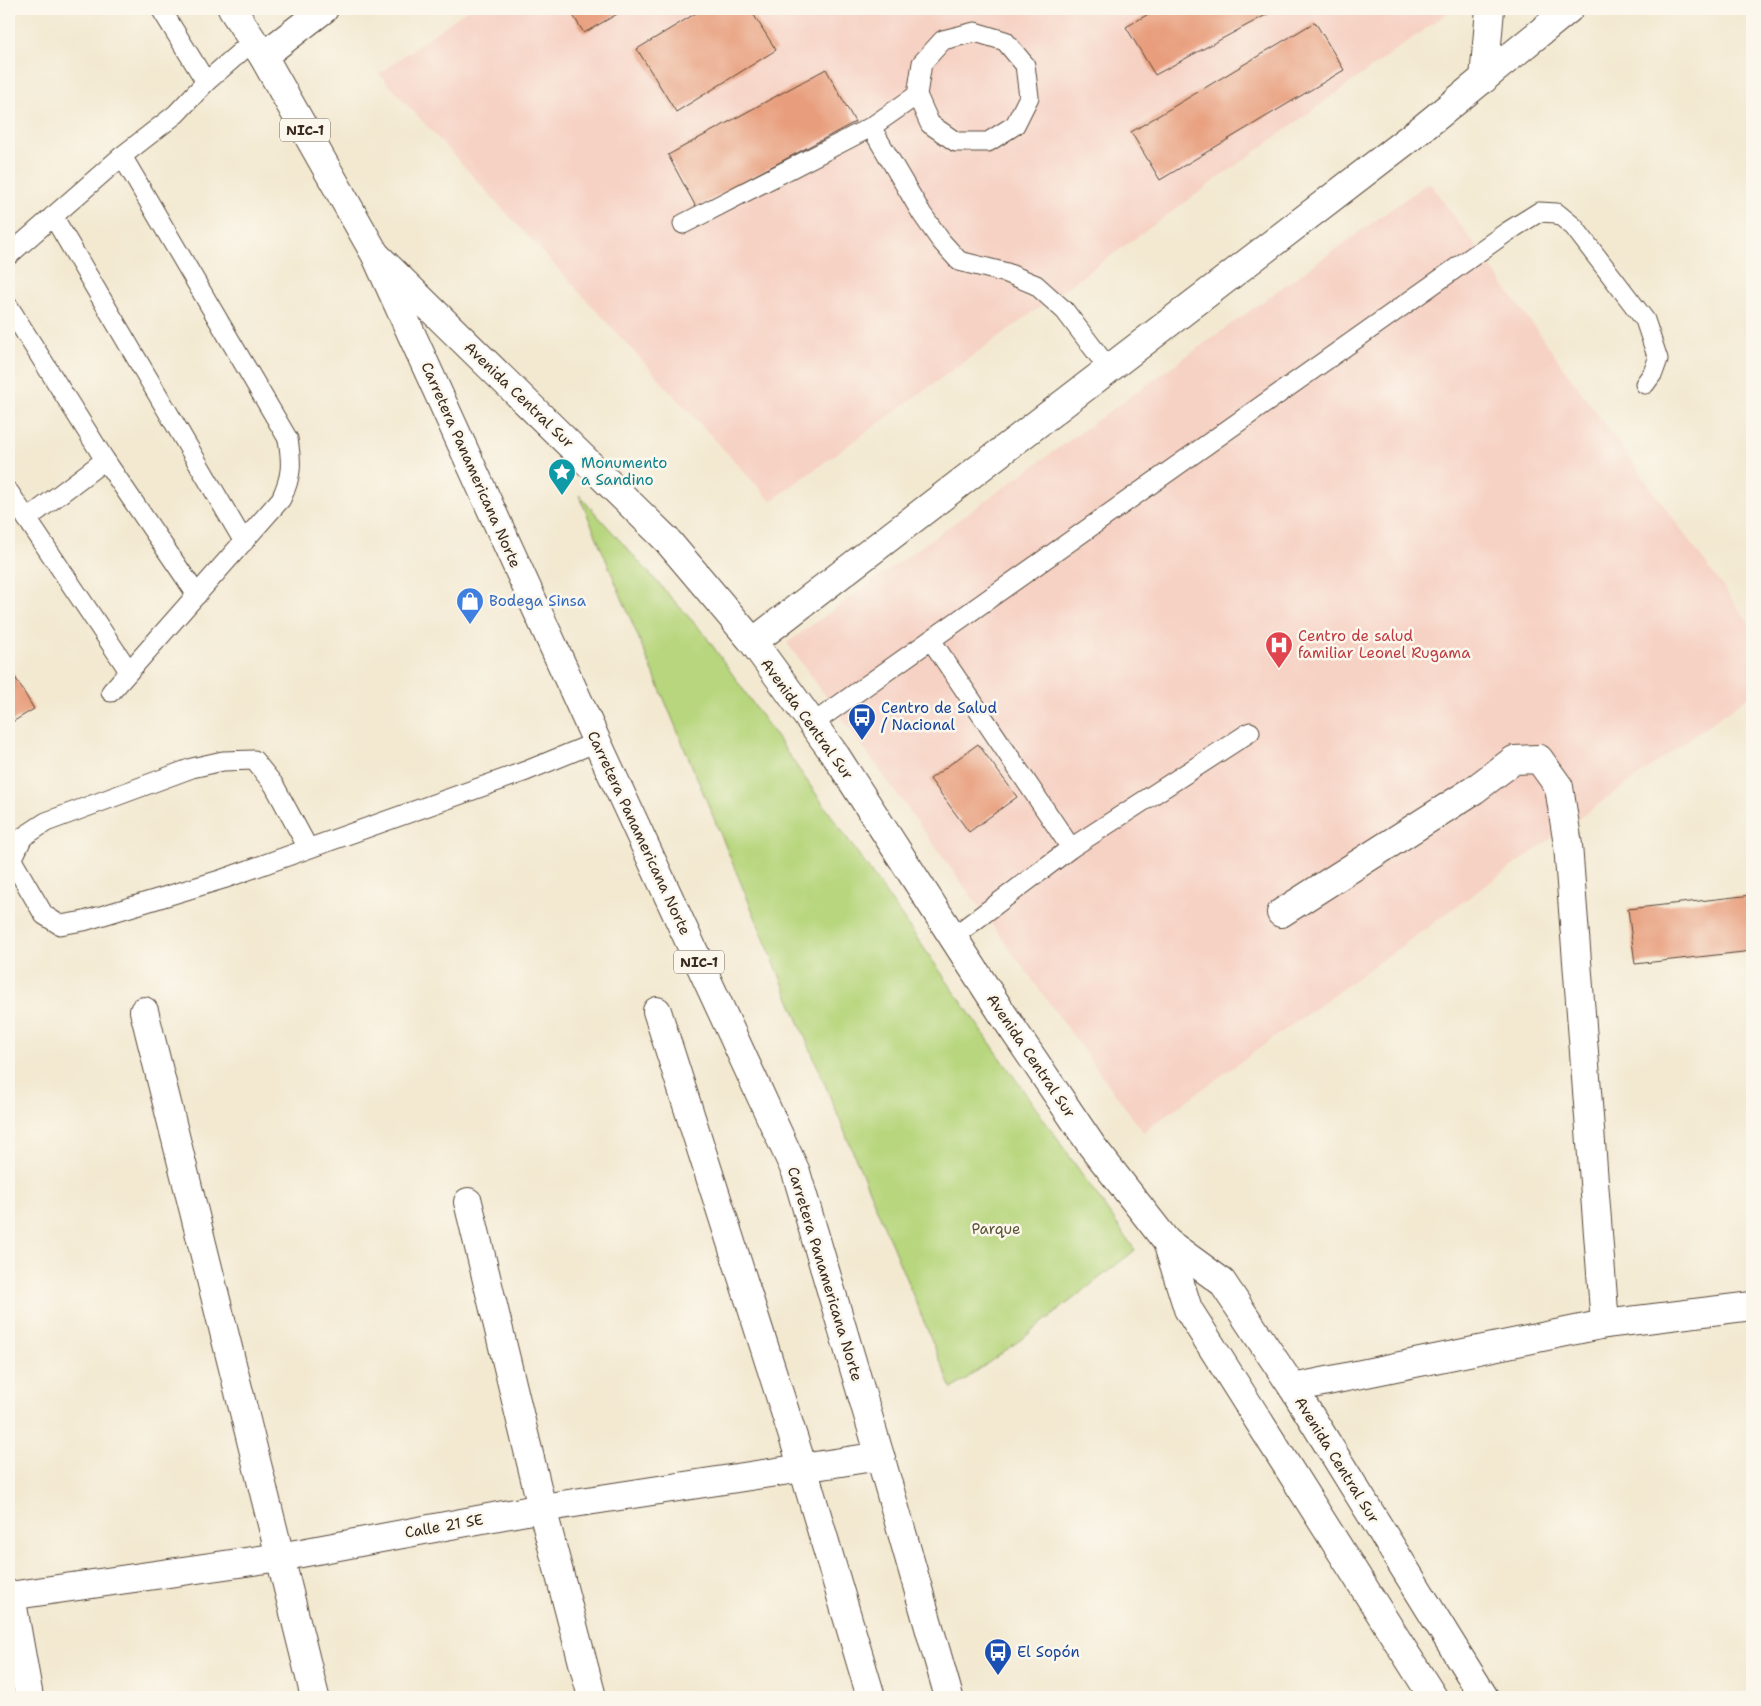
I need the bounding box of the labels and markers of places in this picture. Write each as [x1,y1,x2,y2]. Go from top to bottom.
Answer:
place label: Monumento a Sandino [581,453,667,490]
place icon: Monumento a Sandino [547,457,577,496]
shop icon: Bodega Sinsa [455,586,485,625]
place label: Bodega Sinsa [489,591,587,611]
place label: Centro de salud familiar Leonel Rugama [1298,626,1471,663]
hospital icon: Centro de salud familiar Leonel Rugama [1264,630,1294,669]
place label: Centro de Salud / Nacional [881,698,997,735]
bus stop icon: Centro de Salud / Nacional [847,702,877,741]
bus stop icon: El Sopón [983,1637,1013,1676]
place label: El Sopón [1017,1642,1080,1662]

